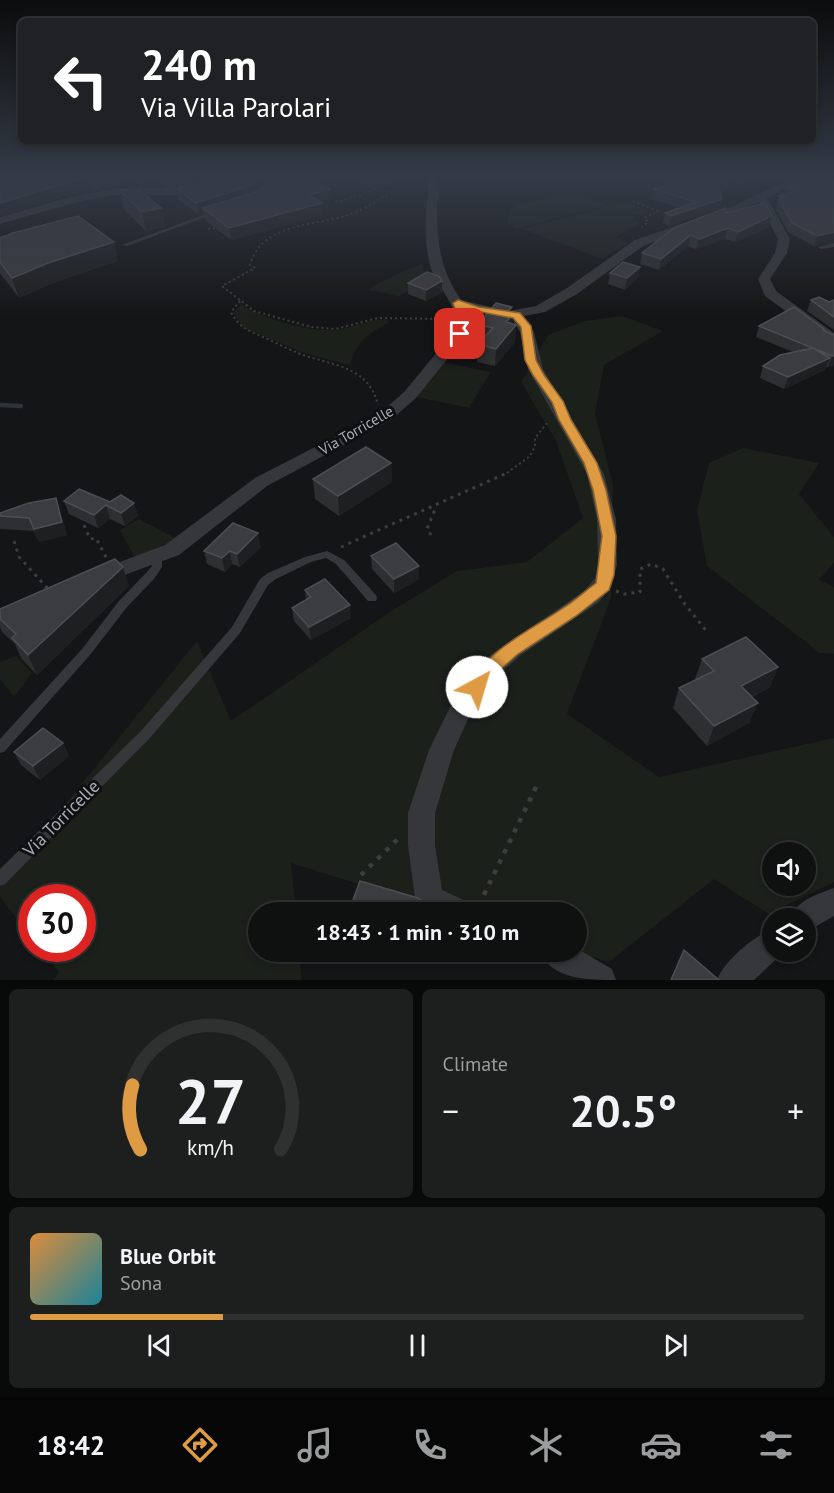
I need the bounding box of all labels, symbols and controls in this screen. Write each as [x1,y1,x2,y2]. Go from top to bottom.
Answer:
text: 240 m [141,37,257,92]
icon: left [42,42,120,120]
text: Via Villa Parolari [141,90,331,124]
pin [434,308,485,359]
icon: arrive [443,317,476,350]
street label: Via Torricelle [315,401,397,459]
position arrow [445,655,509,719]
street label: Via Torricelle [17,775,104,862]
map controls [762,842,816,962]
button: sound [762,842,816,896]
speed limit sign: 30 [18,884,96,962]
button: layers [762,908,816,962]
text: 18:43 · 1 min · 310 m [316,918,519,946]
text: Climate [443,1051,508,1077]
text: 27 [175,1060,246,1141]
text: 20.5° [570,1081,677,1139]
text: − [443,1089,459,1132]
text: + [787,1089,804,1132]
text: km/h [187,1134,234,1162]
text: Blue Orbit [120,1242,216,1270]
text: Sona [120,1270,162,1296]
icon: previous [143,1329,176,1362]
icon: pause [401,1329,434,1362]
icon: next [659,1329,692,1362]
icon: directions [179,1424,221,1466]
icon: music [294,1424,336,1466]
icon: phone [409,1424,451,1466]
icon: climate [525,1424,567,1466]
icon: car [640,1424,682,1466]
icon: filters [755,1424,797,1466]
text: 18:42 [37,1428,105,1462]

